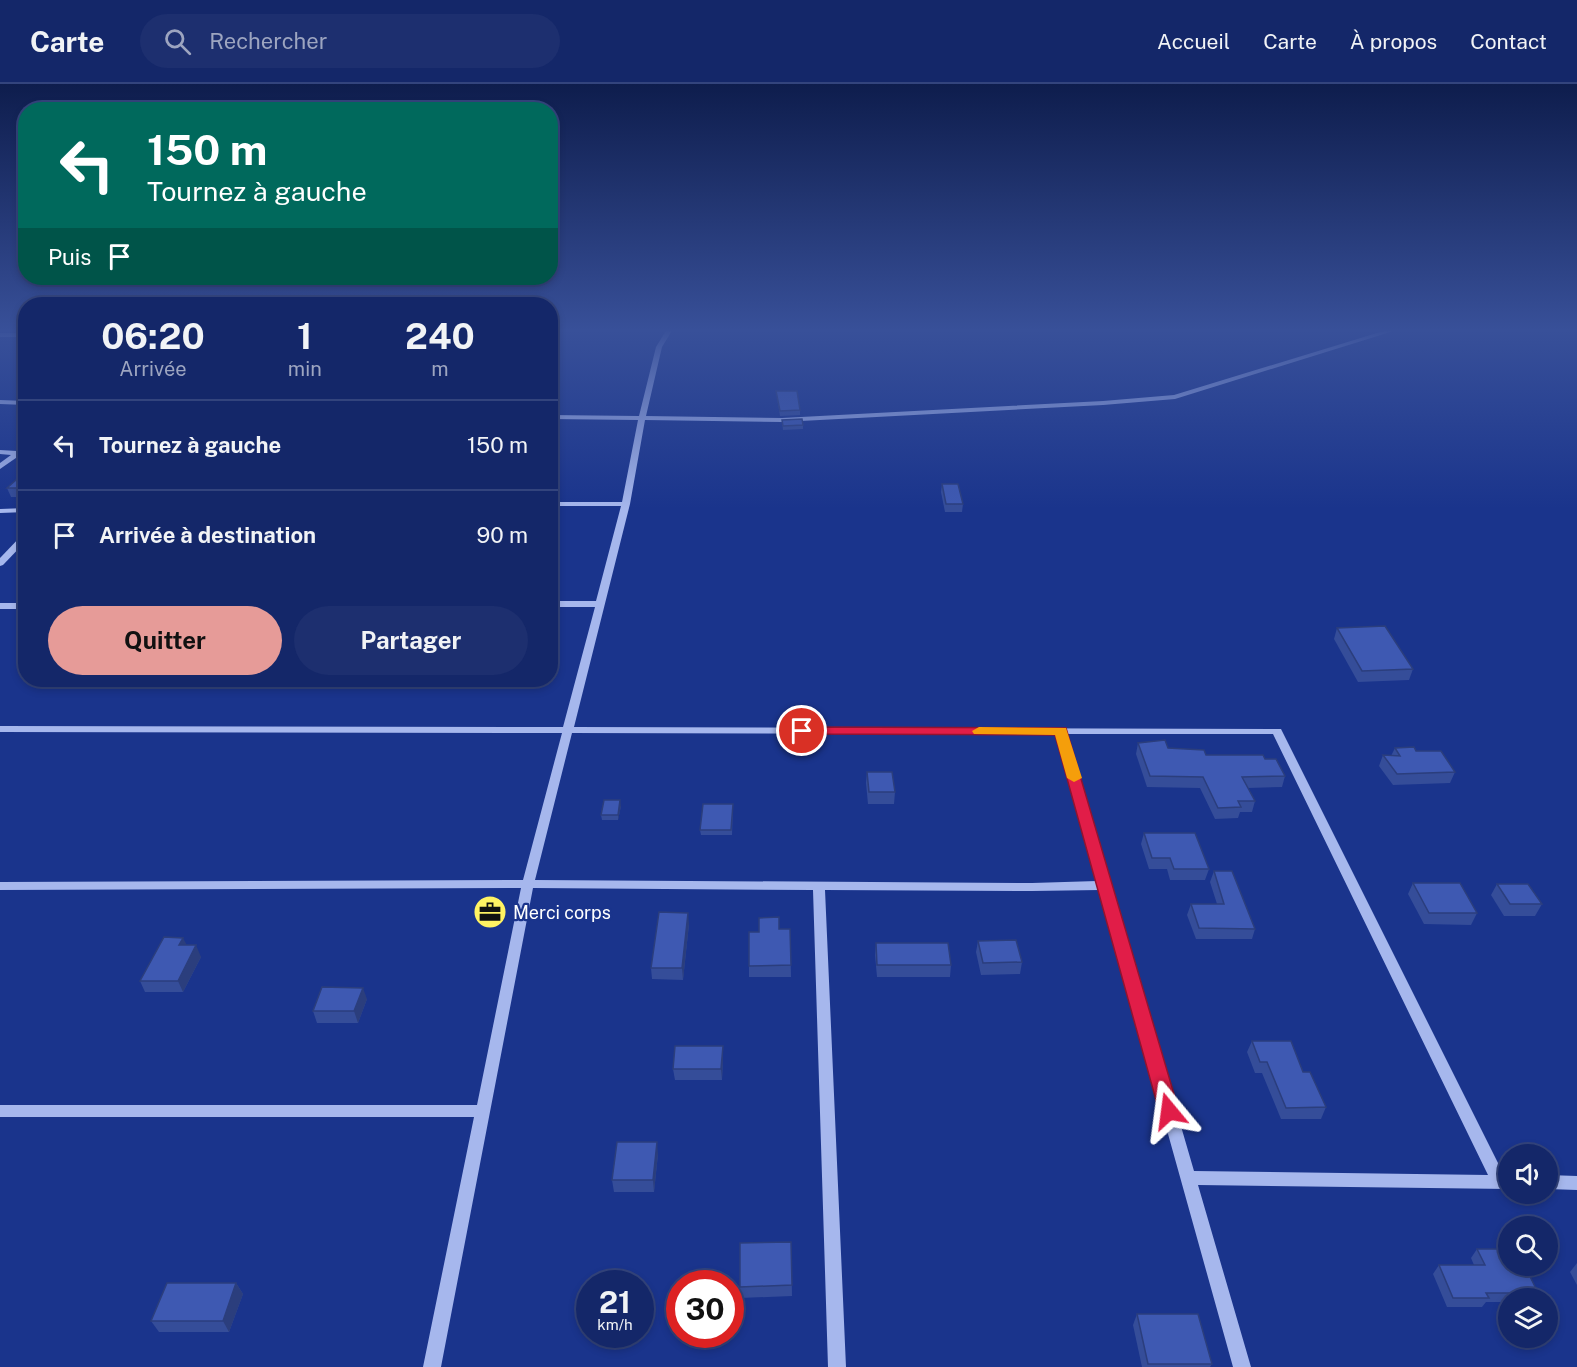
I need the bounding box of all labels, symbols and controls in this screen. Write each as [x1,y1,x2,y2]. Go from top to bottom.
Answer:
search box [140,14,560,68]
text: Carte [30,25,104,58]
icon: search [161,25,194,58]
text: Rechercher [209,28,327,54]
text: Accueil [1157,29,1230,54]
text: Carte [1263,29,1317,54]
text: À propos [1350,29,1437,54]
text: Contact [1470,29,1547,54]
text: 150 m [147,125,267,174]
icon: left [48,126,126,204]
text: Tournez à gauche [147,175,367,207]
icon: arrive [103,240,136,273]
text: Puis [48,244,91,270]
text: 06:20 [101,315,205,357]
text: 1 [297,315,313,357]
text: 240 [405,315,475,357]
text: Arrivée [119,357,187,381]
text: min [288,357,322,381]
text: m [431,357,449,381]
icon: left [48,429,81,462]
text: Tournez à gauche [99,432,281,458]
text: 150 m [467,432,528,458]
icon: arrive [48,519,81,552]
text: Arrivée à destination [99,522,316,548]
text: 90 m [477,522,528,548]
button: Quitter [48,606,282,675]
button: Partager [294,606,528,675]
pin [776,705,827,756]
icon: arrive [785,714,818,747]
office icon: Merci corps [472,894,508,930]
place label: Merci corps [513,902,611,923]
position arrow [1137,1079,1201,1143]
map controls [1498,1144,1558,1348]
button: sound [1498,1144,1558,1204]
button: search [1498,1216,1558,1276]
speed limit sign: 30 [666,1270,744,1348]
text: 21 [599,1284,631,1320]
button: layers [1498,1288,1558,1348]
text: km/h [597,1316,633,1333]

